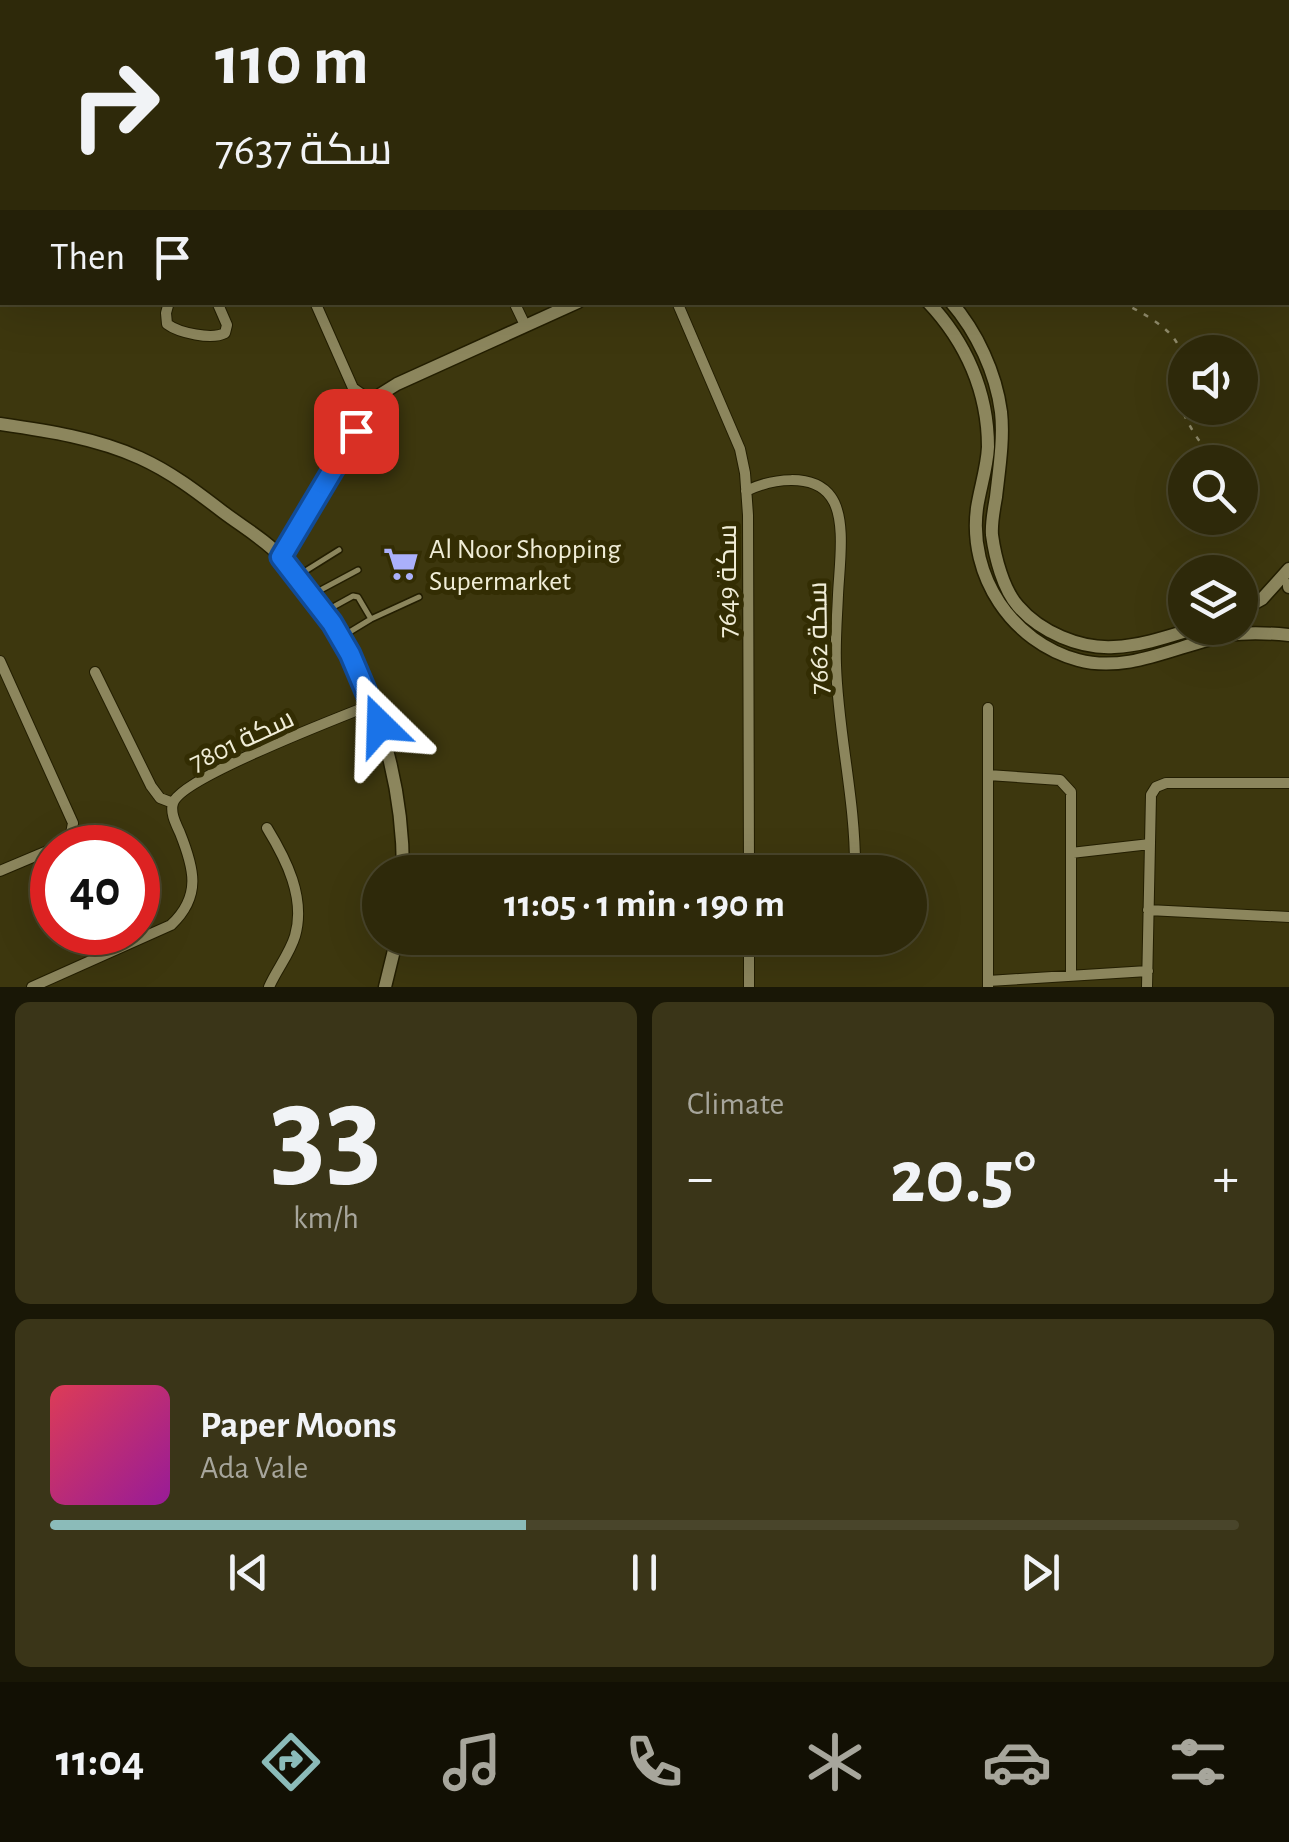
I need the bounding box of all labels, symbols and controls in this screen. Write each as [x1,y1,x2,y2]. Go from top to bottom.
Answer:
text: 110 m [215,27,369,97]
icon: right [50,40,180,170]
text: سكة 7637 [215,128,393,173]
icon: arrive [145,230,200,285]
text: Then [50,239,125,277]
map controls [1168,335,1258,645]
button: sound [1168,335,1258,425]
pin [314,389,399,474]
icon: arrive [329,404,384,459]
button: search [1168,445,1258,535]
street label: سكة 7649 [714,524,742,638]
place label: Al Noor Shopping Supermarket [429,536,621,596]
supermarket icon: Al Noor Shopping Supermarket [382,545,420,583]
button: layers [1168,555,1258,645]
street label: سكة 7662 [804,581,834,695]
position arrow [328,673,432,777]
street label: سكة 7801 [185,705,298,777]
speed limit sign: 40 [30,825,160,955]
text: 11:05 · 1 min · 190 m [504,886,785,924]
text: 33 [270,1069,382,1199]
text: Climate [687,1088,784,1120]
text: 20.5° [890,1141,1036,1216]
text: − [687,1151,713,1206]
text: + [1213,1151,1239,1206]
text: km/h [293,1202,359,1234]
text: Paper Moons [200,1407,397,1445]
text: Ada Vale [200,1452,308,1484]
icon: previous [221,1545,276,1600]
icon: pause [617,1545,672,1600]
icon: next [1013,1545,1068,1600]
icon: directions [256,1727,326,1797]
icon: music [437,1727,507,1797]
icon: phone [619,1727,689,1797]
icon: climate [800,1727,870,1797]
icon: car [982,1727,1052,1797]
icon: filters [1163,1727,1233,1797]
text: 11:04 [56,1739,145,1784]

